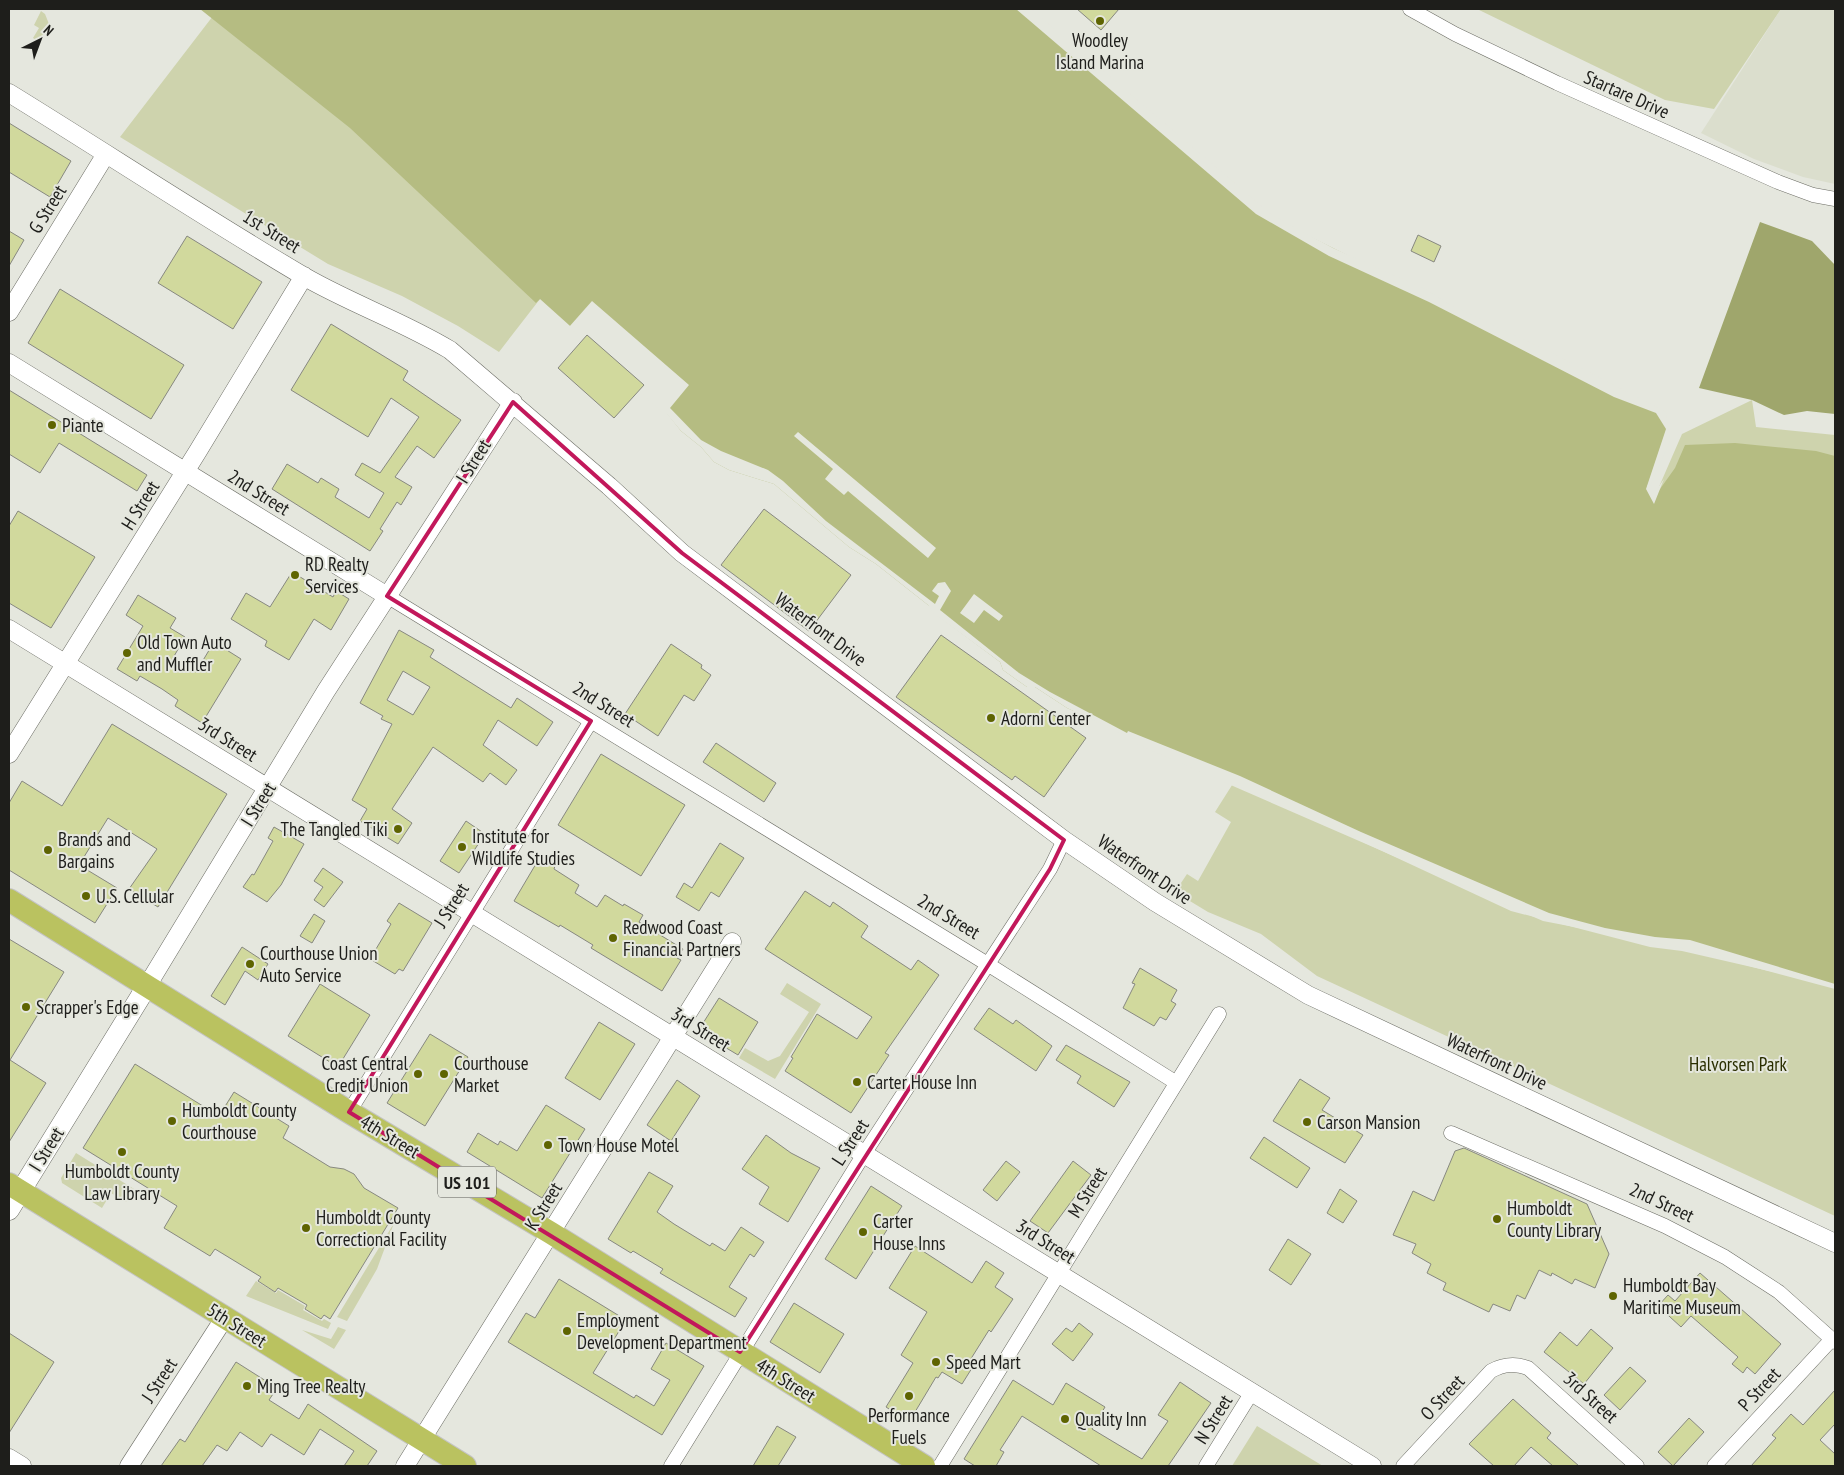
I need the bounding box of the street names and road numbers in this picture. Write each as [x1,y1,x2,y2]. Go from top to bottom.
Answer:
street label: Startare Drive [1581,65,1674,124]
street label: G Street [23,180,72,238]
street label: 1st Street [239,204,306,258]
street label: I Street [450,434,496,488]
street label: 2nd Street [224,464,295,521]
street label: H Street [116,475,165,534]
street label: Waterfront Drive [771,587,872,671]
street label: 2nd Street [569,676,640,733]
street label: 3rd Street [194,712,263,767]
street label: I Street [235,777,281,831]
street label: Waterfront Drive [1093,829,1197,909]
street label: J Street [428,878,474,933]
street label: 2nd Street [913,888,985,944]
street label: 3rd Street [667,1002,736,1057]
street label: Waterfront Drive [1443,1027,1551,1095]
street label: 4th Street [356,1109,425,1164]
street label: L Street [826,1114,874,1170]
street label: I Street [23,1122,69,1176]
street label: M Street [1062,1161,1112,1222]
road number: US 101 [438,1166,496,1198]
street label: K Street [519,1177,567,1235]
street label: 2nd Street [1626,1177,1699,1228]
street label: 3rd Street [1012,1214,1081,1269]
street label: 5th Street [203,1297,272,1353]
street label: 4th Street [752,1352,821,1408]
street label: J Street [135,1353,183,1407]
street label: P Street [1733,1361,1786,1416]
street label: 3rd Street [1559,1366,1624,1428]
street label: O Street [1415,1369,1470,1425]
street label: N Street [1189,1389,1238,1448]

